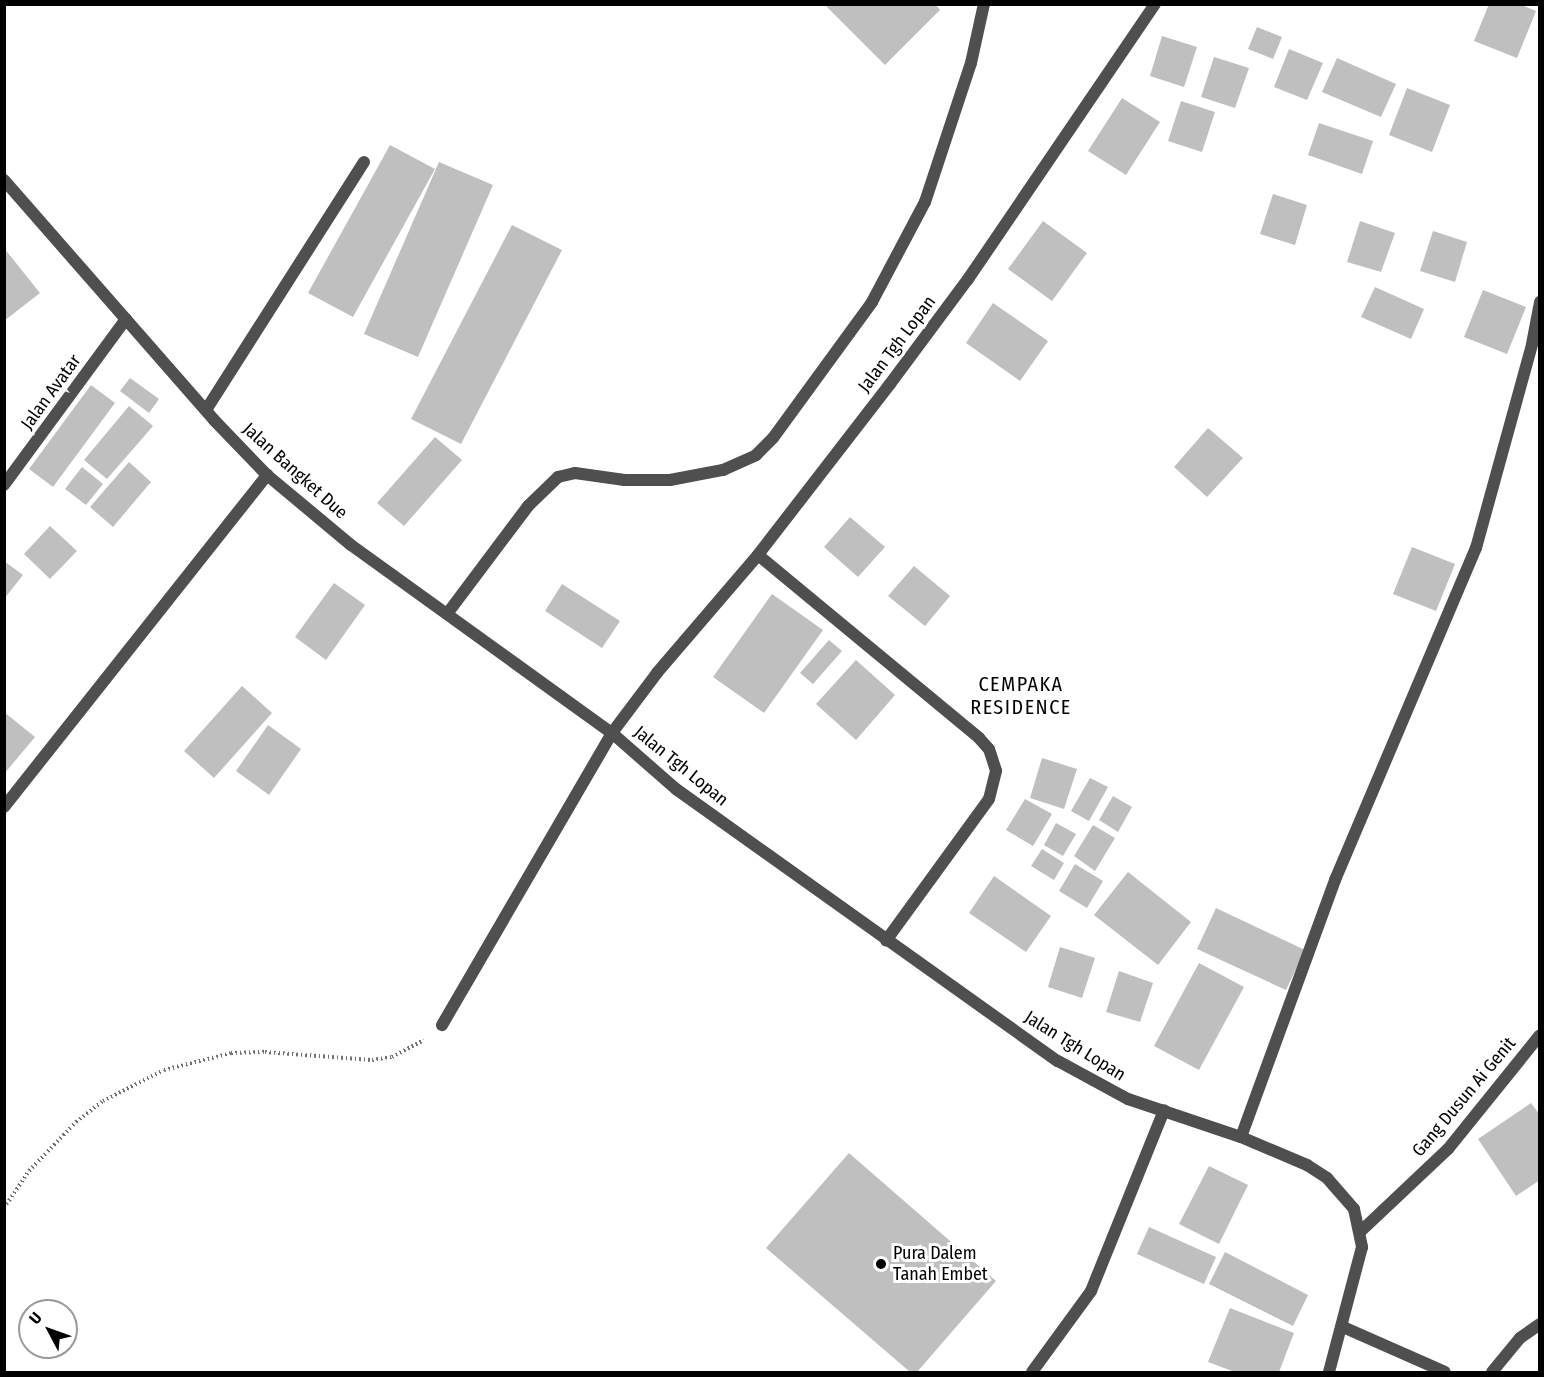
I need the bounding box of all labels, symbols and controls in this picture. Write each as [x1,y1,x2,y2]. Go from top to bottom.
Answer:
street label: Jalan Tgh Lopan [854,292,940,396]
street label: Jalan Avatar [17,350,85,434]
street label: Jalan Bangket Due [238,418,352,524]
district label: CEMPAKA RESIDENCE [970,673,1072,720]
street label: Jalan Tgh Lopan [629,721,733,811]
street label: Jalan Tgh Lopan [1020,1006,1130,1086]
street label: Gang Dusun Ai Genit [1408,1033,1520,1161]
place label: Pura Dalem Tanah Embet [893,1243,988,1286]
marker: Pura Dalem Tanah Embet [874,1257,888,1271]
north arrow [18,1299,78,1359]
text: U [25,1308,46,1328]

